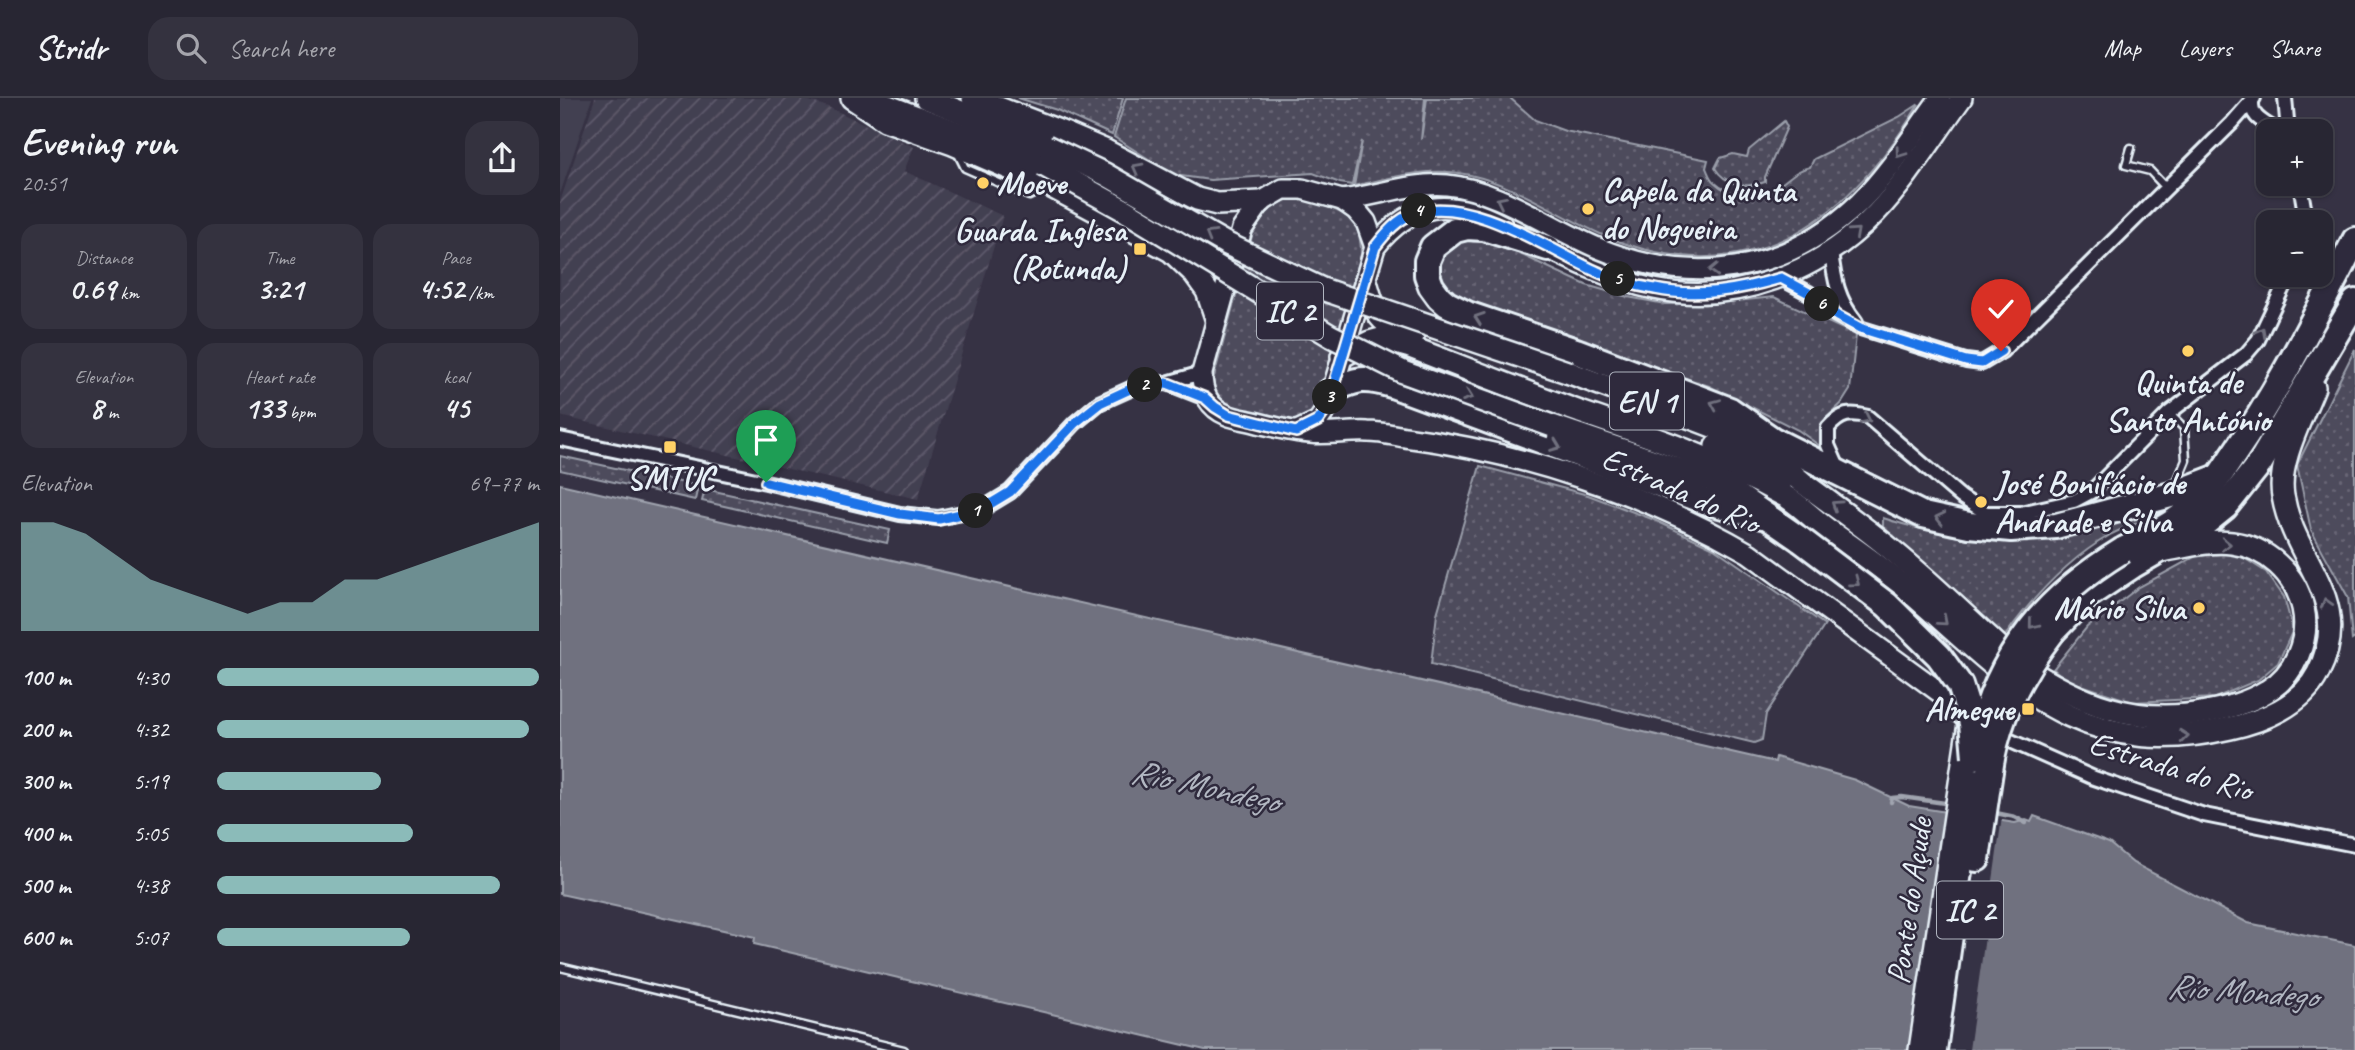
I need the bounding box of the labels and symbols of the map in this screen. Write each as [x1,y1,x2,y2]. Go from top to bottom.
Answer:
one-way arrow [1896,145,1908,158]
place label: Moeve [997,162,1069,204]
one-way arrow [1132,162,1144,176]
place label: Capela da Quinta do Nogueira [1602,169,1798,249]
marker: Moeve [975,175,991,191]
pin: 4 [1402,194,1436,228]
one-way arrow [1496,196,1508,210]
marker: Capela da Quinta do Nogueira [1580,201,1596,217]
place label: Guarda Inglesa (Rotunda) [954,209,1128,289]
one-way arrow [1847,228,1860,240]
one-way arrow [1205,230,1217,243]
marker: Guarda Inglesa (Rotunda) [1132,241,1148,257]
pin: 5 [1600,262,1636,296]
one-way arrow [1709,262,1719,278]
pin [1971,279,2031,351]
road number: IC 2 [1257,282,1323,340]
pin: 6 [1804,286,1840,322]
one-way arrow [1473,312,1485,326]
one-way arrow [2253,327,2266,340]
marker: Quinta de Santo António [2180,343,2196,359]
place label: Quinta de Santo António [2106,361,2273,441]
pin: 2 [1128,368,1162,402]
road number: EN 1 [1610,372,1684,430]
pin: 3 [1312,380,1348,414]
one-way arrow [1462,387,1474,401]
one-way arrow [1710,399,1722,413]
pin [736,410,796,482]
one-way arrow [1859,410,1871,424]
street label: Estrada do Rio [1596,437,1769,545]
one-way arrow [1550,438,1562,452]
marker: SMTUC [662,439,678,455]
place label: SMTUC [627,457,718,499]
place label: José Bonifácio de Andrade e Silva [1993,462,2188,542]
pin: 1 [958,494,994,528]
marker: José Bonifácio de Andrade e Silva [1973,494,1989,510]
one-way arrow [1831,501,1844,513]
one-way arrow [1934,512,1946,527]
one-way arrow [2220,537,2231,552]
one-way arrow [1848,573,1860,586]
place label: Mário Silva [2054,587,2187,629]
one-way arrow [2320,597,2335,609]
marker: Mário Silva [2191,600,2207,616]
one-way arrow [1934,613,1947,626]
one-way arrow [2029,616,2042,628]
place label: Almegue [1925,688,2017,730]
marker: Almegue [2020,701,2036,717]
street label: Estrada do Rio [2084,721,2261,812]
one-way arrow [2178,728,2189,743]
water label: Rio Mondego [1127,748,1289,825]
street label: Ponte do Açude [1877,813,1942,987]
road number: IC 2 [1937,882,2003,938]
water label: Rio Mondego [2166,963,2325,1019]

